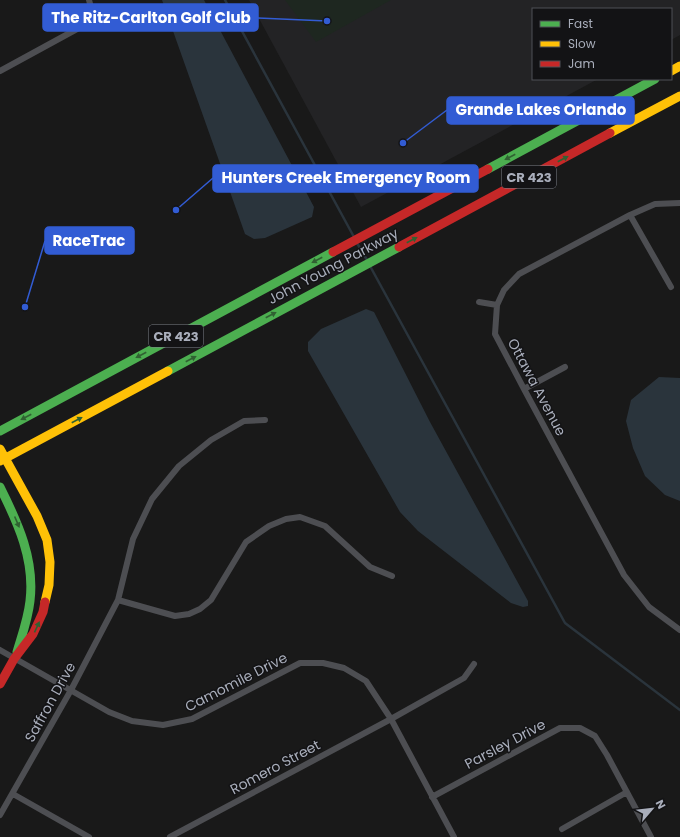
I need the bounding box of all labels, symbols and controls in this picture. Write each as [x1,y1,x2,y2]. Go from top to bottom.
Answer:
callout: The Ritz-Carlton Golf Club [43,4,258,31]
text: The Ritz-Carlton Golf Club [51,7,251,28]
legend [532,8,672,80]
text: Fast [568,15,593,32]
text: Slow [568,35,596,52]
text: Jam [568,55,595,72]
callout: Grande Lakes Orlando [447,97,634,124]
text: Grande Lakes Orlando [456,99,627,120]
one-way arrow [504,154,516,160]
one-way arrow [557,155,569,162]
callout: Hunters Creek Emergency Room [213,165,478,192]
road number: CR 423 [502,166,556,188]
text: Hunters Creek Emergency Room [222,167,471,188]
street label: John Young Parkway [264,223,402,309]
callout: RaceTrac [45,227,134,254]
text: RaceTrac [53,230,125,251]
one-way arrow [406,237,418,243]
one-way arrow [311,257,323,264]
one-way arrow [266,312,277,319]
road number: CR 423 [149,325,203,347]
street label: Ottawa Avenue [503,335,571,440]
one-way arrow [135,352,147,358]
one-way arrow [186,355,197,362]
one-way arrow [20,413,32,420]
one-way arrow [71,417,83,423]
one-way arrow [15,516,21,528]
one-way arrow [34,620,40,632]
street label: Camomile Drive [181,647,291,716]
street label: Saffron Drive [20,658,80,746]
street label: Parsley Drive [461,714,549,774]
street label: Romero Street [226,735,324,799]
north arrow [632,789,672,829]
text: N [652,797,670,812]

